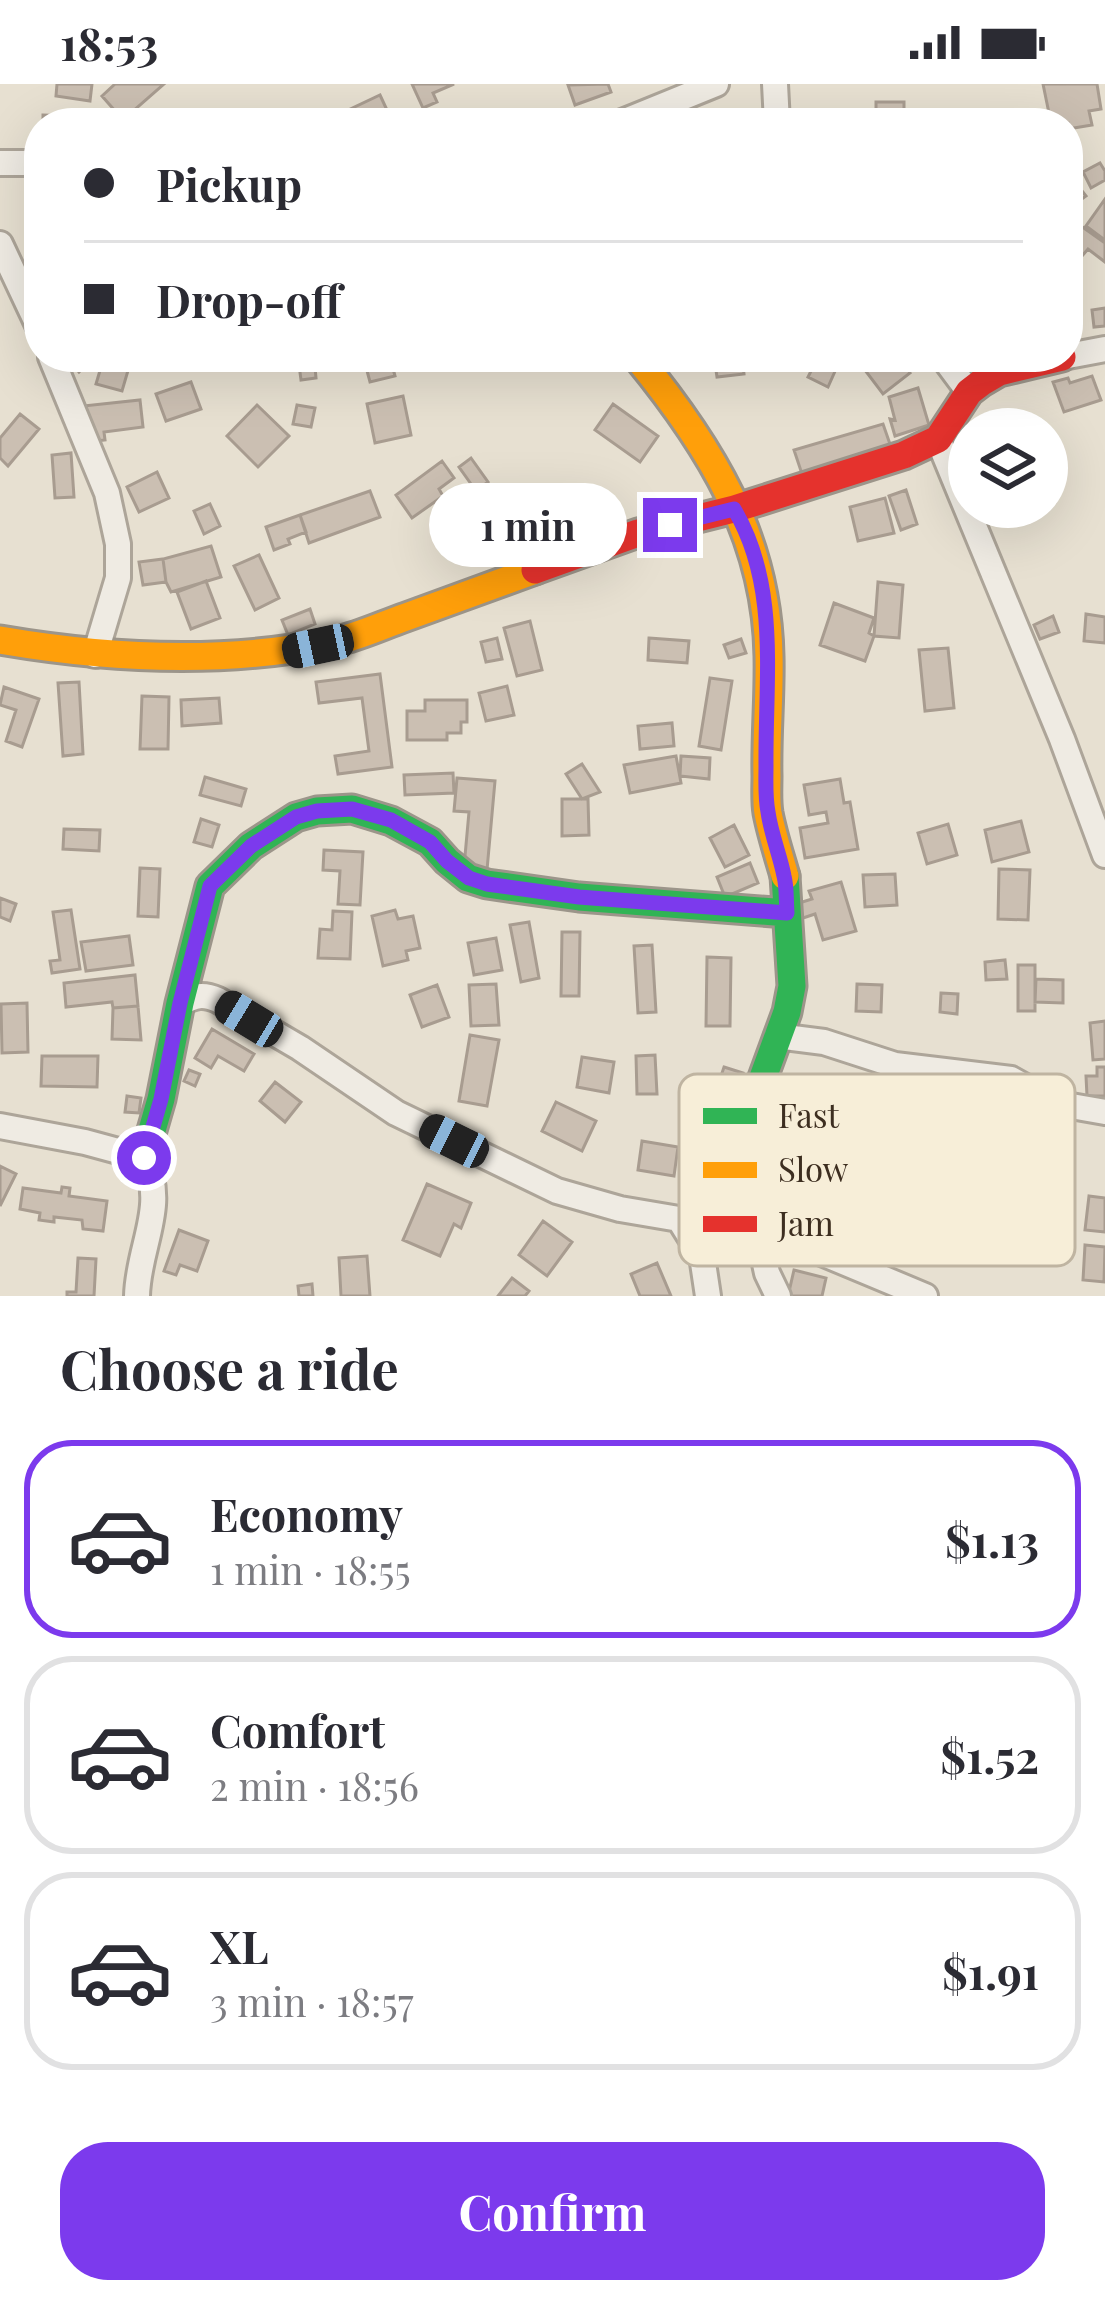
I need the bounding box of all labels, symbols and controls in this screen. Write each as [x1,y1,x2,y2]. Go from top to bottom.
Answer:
text: 18:53 [60,12,158,72]
text: Pickup [156,153,302,213]
text: Drop-off [156,269,342,329]
map controls [948,408,1068,528]
button: layers [948,408,1068,528]
callout: 1 min [430,483,628,567]
route end [643,498,697,552]
text: 1 min [480,499,576,551]
car [279,621,357,671]
car [209,985,289,1053]
legend [679,1074,1075,1266]
text: Fast [778,1092,841,1136]
car [414,1109,494,1173]
route start [117,1131,171,1185]
text: Slow [778,1146,849,1190]
text: Jam [777,1200,834,1244]
text: Choose a ride [60,1332,399,1404]
text: Economy [210,1483,403,1543]
icon: car [66,1485,174,1593]
text: $1.13 [945,1509,1039,1569]
text: 1 min · 18:55 [210,1543,411,1595]
text: Comfort [210,1699,385,1759]
icon: car [66,1701,174,1809]
text: $1.52 [940,1725,1039,1785]
text: 2 min · 18:56 [210,1759,419,1811]
text: XL [210,1915,269,1975]
icon: car [66,1917,174,2025]
text: $1.91 [942,1941,1039,2001]
text: 3 min · 18:57 [210,1975,413,2027]
button: Confirm [60,2142,1045,2280]

